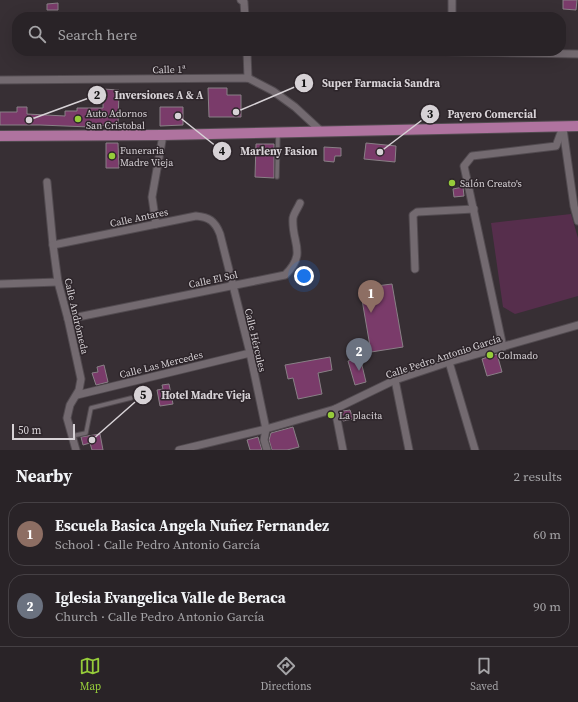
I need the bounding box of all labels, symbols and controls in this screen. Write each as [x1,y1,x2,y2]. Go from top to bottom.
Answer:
search box [12,12,566,56]
icon: search [26,23,48,45]
text: Search here [58,24,137,45]
street label: Calle 1ª [152,63,186,76]
callout: Super Farmacia Sandra [294,71,448,94]
text: 1 [301,75,307,91]
text: Super Farmacia Sandra [322,76,440,91]
callout: Inversiones A & A [87,83,212,106]
text: 2 [94,87,101,103]
text: Inversiones A & A [115,88,204,103]
callout: Payero Comercial [420,102,545,125]
text: 3 [427,106,434,122]
place label: Auto Adornos San Cristobal [86,107,147,132]
text: Payero Comercial [447,107,537,122]
marker: Auto Adornos San Cristobal [73,114,83,124]
callout: Marleny Fasion [212,140,326,163]
text: 4 [219,143,226,159]
place label: Funeraria Madre Vieja [120,144,174,169]
text: Marleny Fasion [240,144,318,159]
marker: Funeraria Madre Vieja [107,151,117,161]
place label: Salón Creato's [460,177,522,190]
marker: Salón Creato's [447,178,457,188]
street label: Calle Antares [109,205,169,230]
your location [294,266,314,286]
street label: Calle El Sol [187,268,239,291]
street label: Calle Andrómeda [61,277,92,356]
pin: 1 [358,280,384,313]
street label: Calle Hércules [242,307,269,373]
street label: Calle Pedro Antonio García [384,331,503,381]
pin: 2 [346,338,372,371]
street label: Calle Las Mercedes [118,348,204,381]
place label: Colmado [498,349,538,362]
marker: Colmado [485,350,495,360]
callout: Hotel Madre Vieja [133,384,258,407]
text: 5 [140,387,147,403]
text: Hotel Madre Vieja [161,388,251,403]
place label: La placita [339,409,383,422]
marker: La placita [326,410,336,420]
scale bar [12,422,75,441]
text: 50 m [18,423,41,438]
text: Nearby [16,464,72,488]
text: 2 results [514,468,562,485]
text: Escuela Basica Angela Nuñez Fernandez [55,515,329,536]
text: 1 [26,526,34,543]
text: 60 m [533,526,561,543]
text: School · Calle Pedro Antonio García [55,536,260,553]
text: Iglesia Evangelica Valle de Beraca [55,587,286,608]
text: 2 [26,598,34,615]
text: 90 m [533,598,561,615]
text: Church · Calle Pedro Antonio García [55,608,264,625]
tab: Map [79,655,101,694]
tab: Directions [260,655,311,694]
tab: Saved [470,655,499,694]

